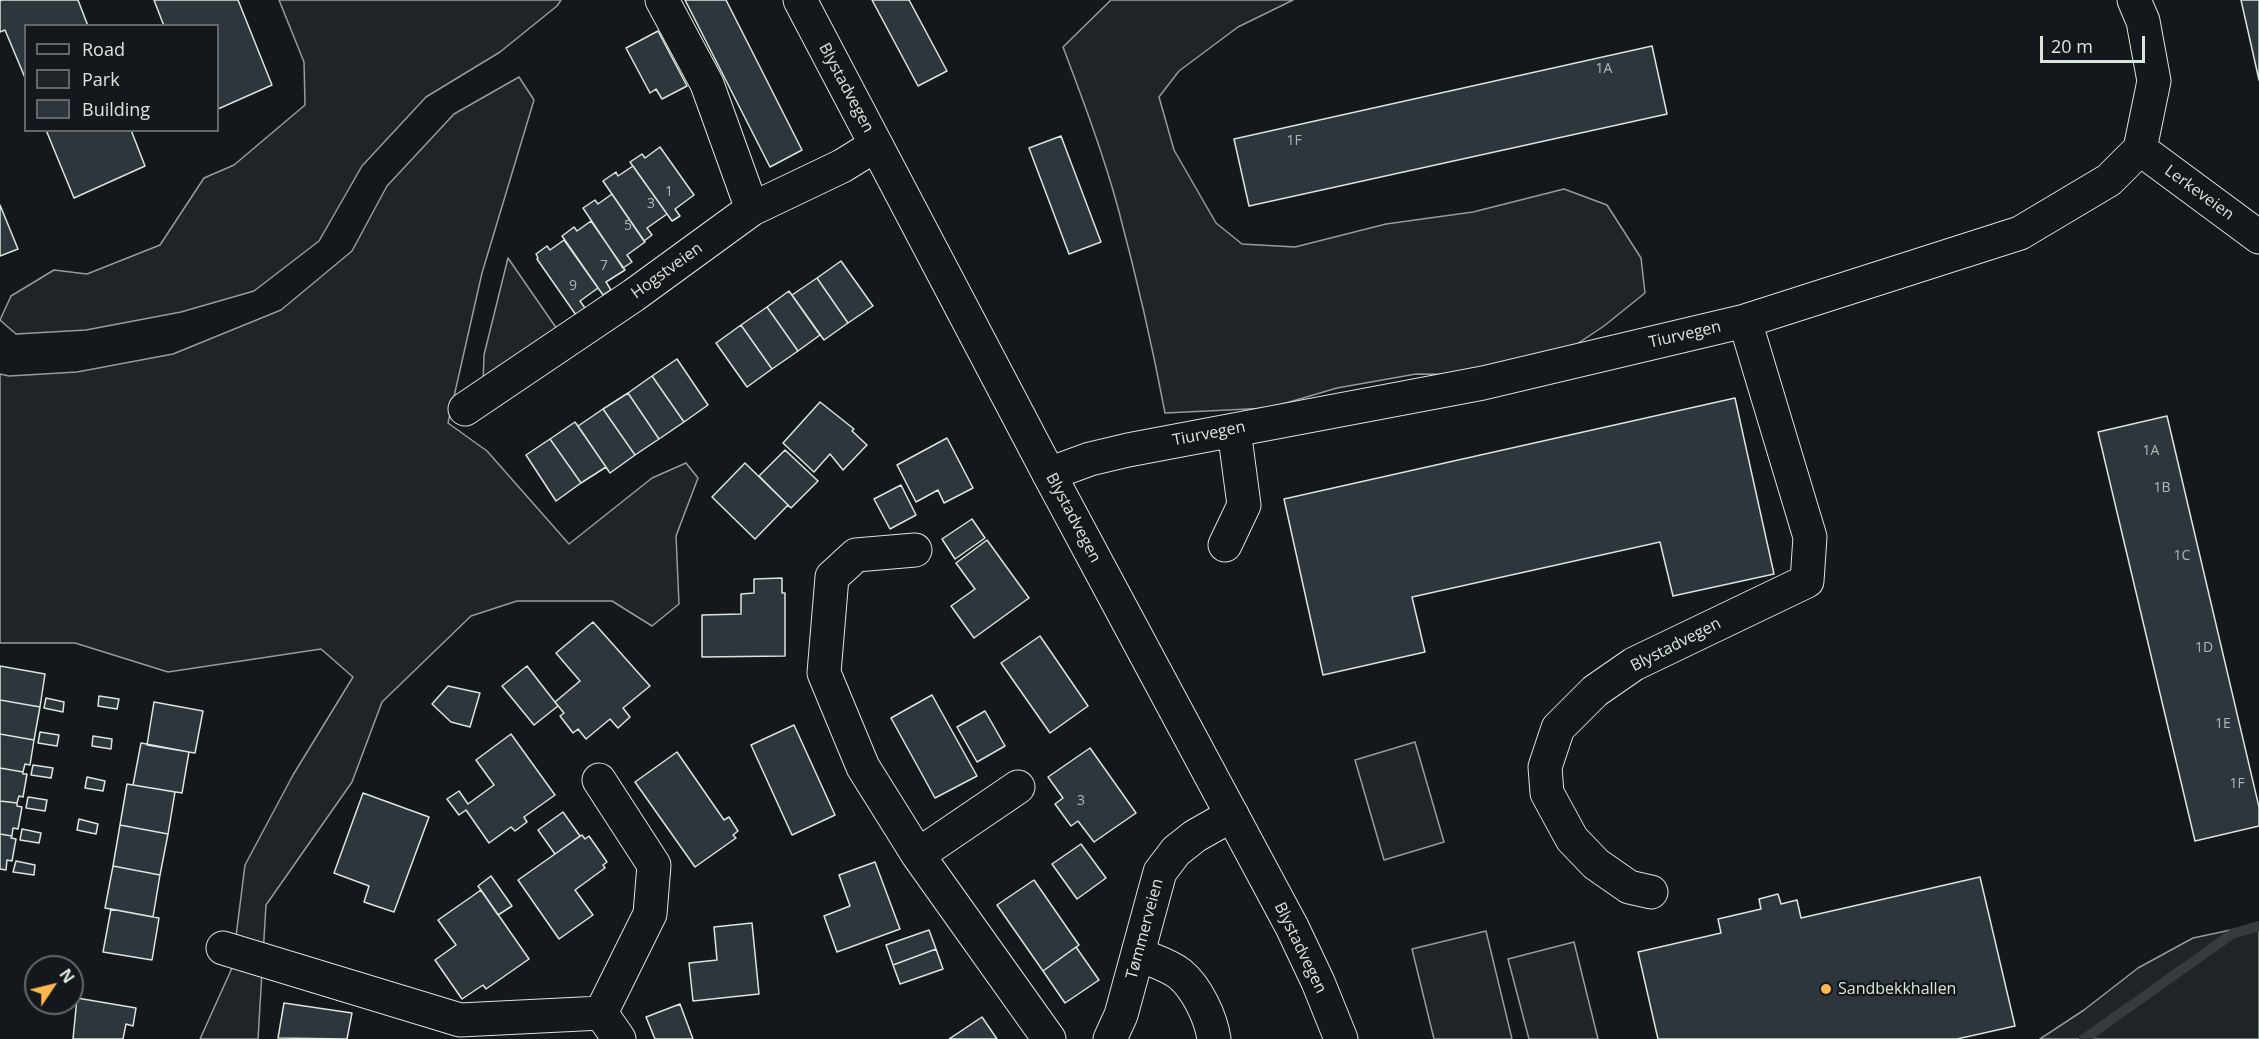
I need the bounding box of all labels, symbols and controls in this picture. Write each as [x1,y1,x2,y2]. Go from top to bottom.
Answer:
legend [24,24,219,132]
scale bar [2043,24,2148,62]
text: 20 m [2051,34,2093,58]
text: Road [82,37,125,61]
street label: Blystadvegen [814,40,878,136]
house number: 1A [1596,61,1612,77]
text: Park [82,67,120,91]
text: Building [82,97,150,121]
house number: 1F [1286,133,1302,149]
street label: Lerkeveien [2161,161,2237,225]
house number: 1 [665,184,673,200]
house number: 3 [647,196,655,212]
house number: 5 [624,218,632,234]
street label: Hogstveien [628,239,706,303]
house number: 7 [600,258,608,274]
house number: 9 [569,278,577,294]
street label: Tiurvegen [1647,317,1723,353]
street label: Tiurvegen [1171,418,1247,450]
house number: 1A [2143,443,2159,459]
street label: Blystadvegen [1041,470,1105,566]
house number: 1B [2153,480,2171,496]
house number: 1C [2174,548,2190,564]
street label: Blystadvegen [1628,614,1724,676]
house number: 1D [2195,640,2213,656]
house number: 1E [2215,716,2231,732]
house number: 1F [2229,776,2245,792]
house number: 3 [1077,793,1085,809]
street label: Tømmerveien [1122,877,1168,981]
street label: Blystadvegen [1270,899,1330,997]
north arrow [24,955,84,1015]
text: N [54,964,80,987]
place label: Sandbekkhallen [1838,979,1956,999]
marker: Sandbekkhallen [1819,982,1833,996]

